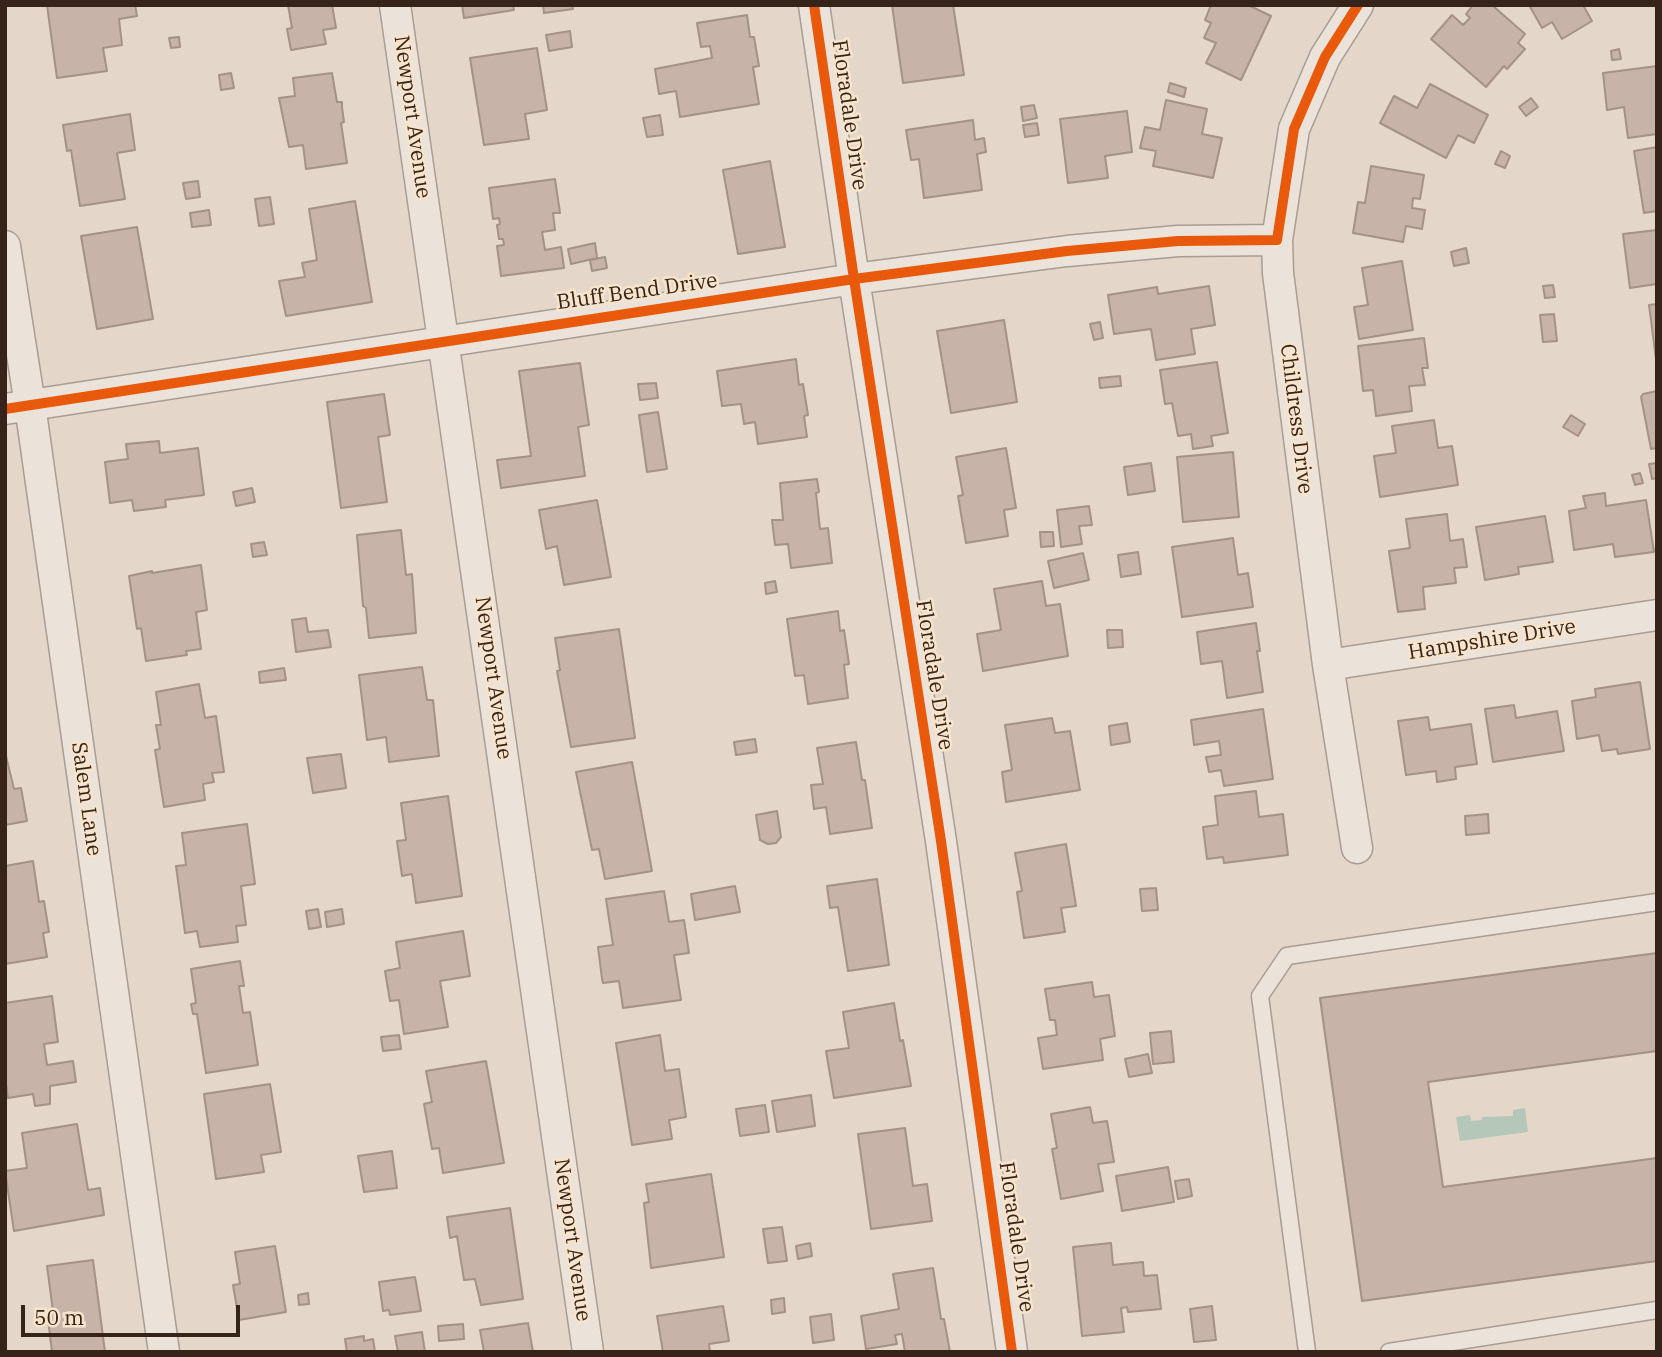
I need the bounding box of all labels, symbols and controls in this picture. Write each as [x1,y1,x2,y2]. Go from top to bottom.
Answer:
street label: Newport Avenue [388,34,436,200]
street label: Floradale Drive [826,38,872,192]
street label: Bluff Bend Drive [555,268,719,316]
street label: Childress Drive [1274,342,1318,496]
street label: Newport Avenue [469,595,517,761]
street label: Floradale Drive [910,598,958,752]
street label: Hampshire Drive [1406,614,1578,666]
street label: Salem Lane [66,740,106,858]
street label: Newport Avenue [548,1157,596,1323]
street label: Floradale Drive [993,1160,1039,1314]
scale bar [24,1290,243,1334]
text: 50 m [34,1303,84,1331]

